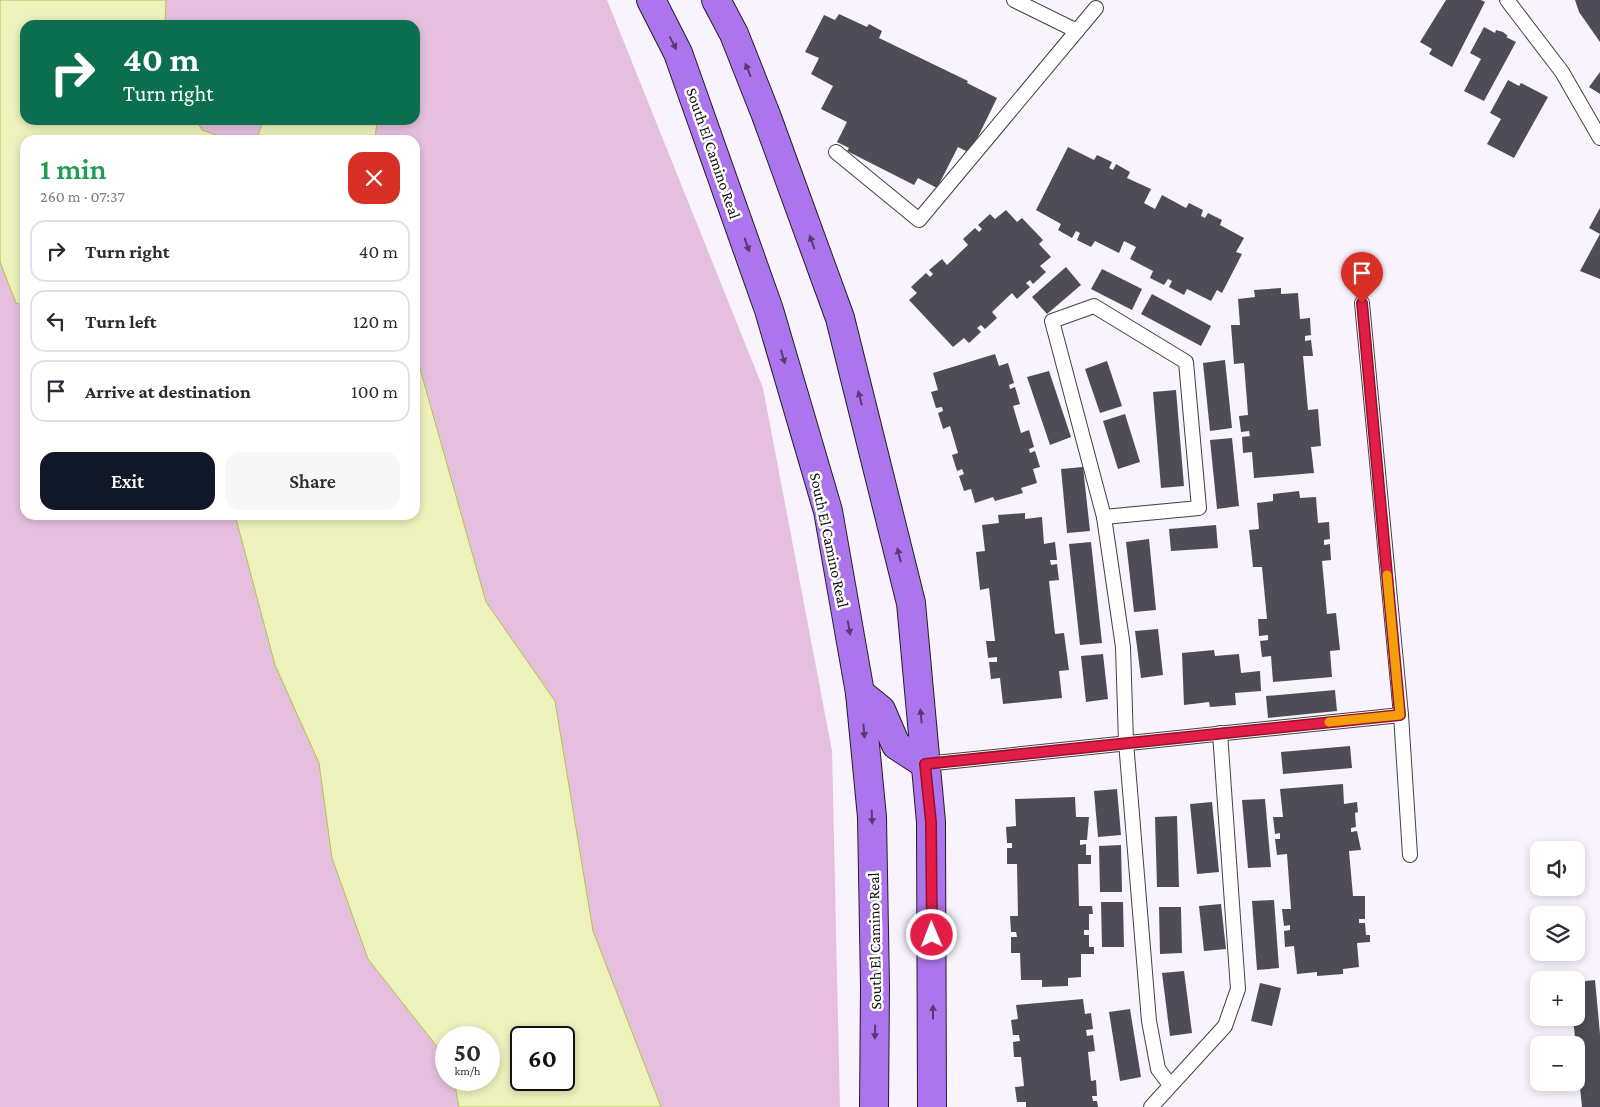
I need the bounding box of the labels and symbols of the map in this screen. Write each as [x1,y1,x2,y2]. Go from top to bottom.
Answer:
one-way arrow [669,36,678,50]
one-way arrow [744,62,752,77]
street label: South El Camino Real [683,85,744,221]
one-way arrow [808,235,815,250]
one-way arrow [743,238,751,253]
pin [1341,252,1383,303]
one-way arrow [779,349,787,364]
one-way arrow [856,390,864,405]
street label: South El Camino Real [807,471,852,609]
one-way arrow [895,548,903,563]
one-way arrow [845,620,853,636]
one-way arrow [917,708,925,724]
one-way arrow [860,723,868,739]
one-way arrow [868,809,876,825]
street label: South El Camino Real [865,872,884,1010]
position arrow [905,908,957,960]
one-way arrow [929,1004,937,1020]
one-way arrow [871,1024,879,1040]
speed limit sign: 60 [510,1026,575,1091]

